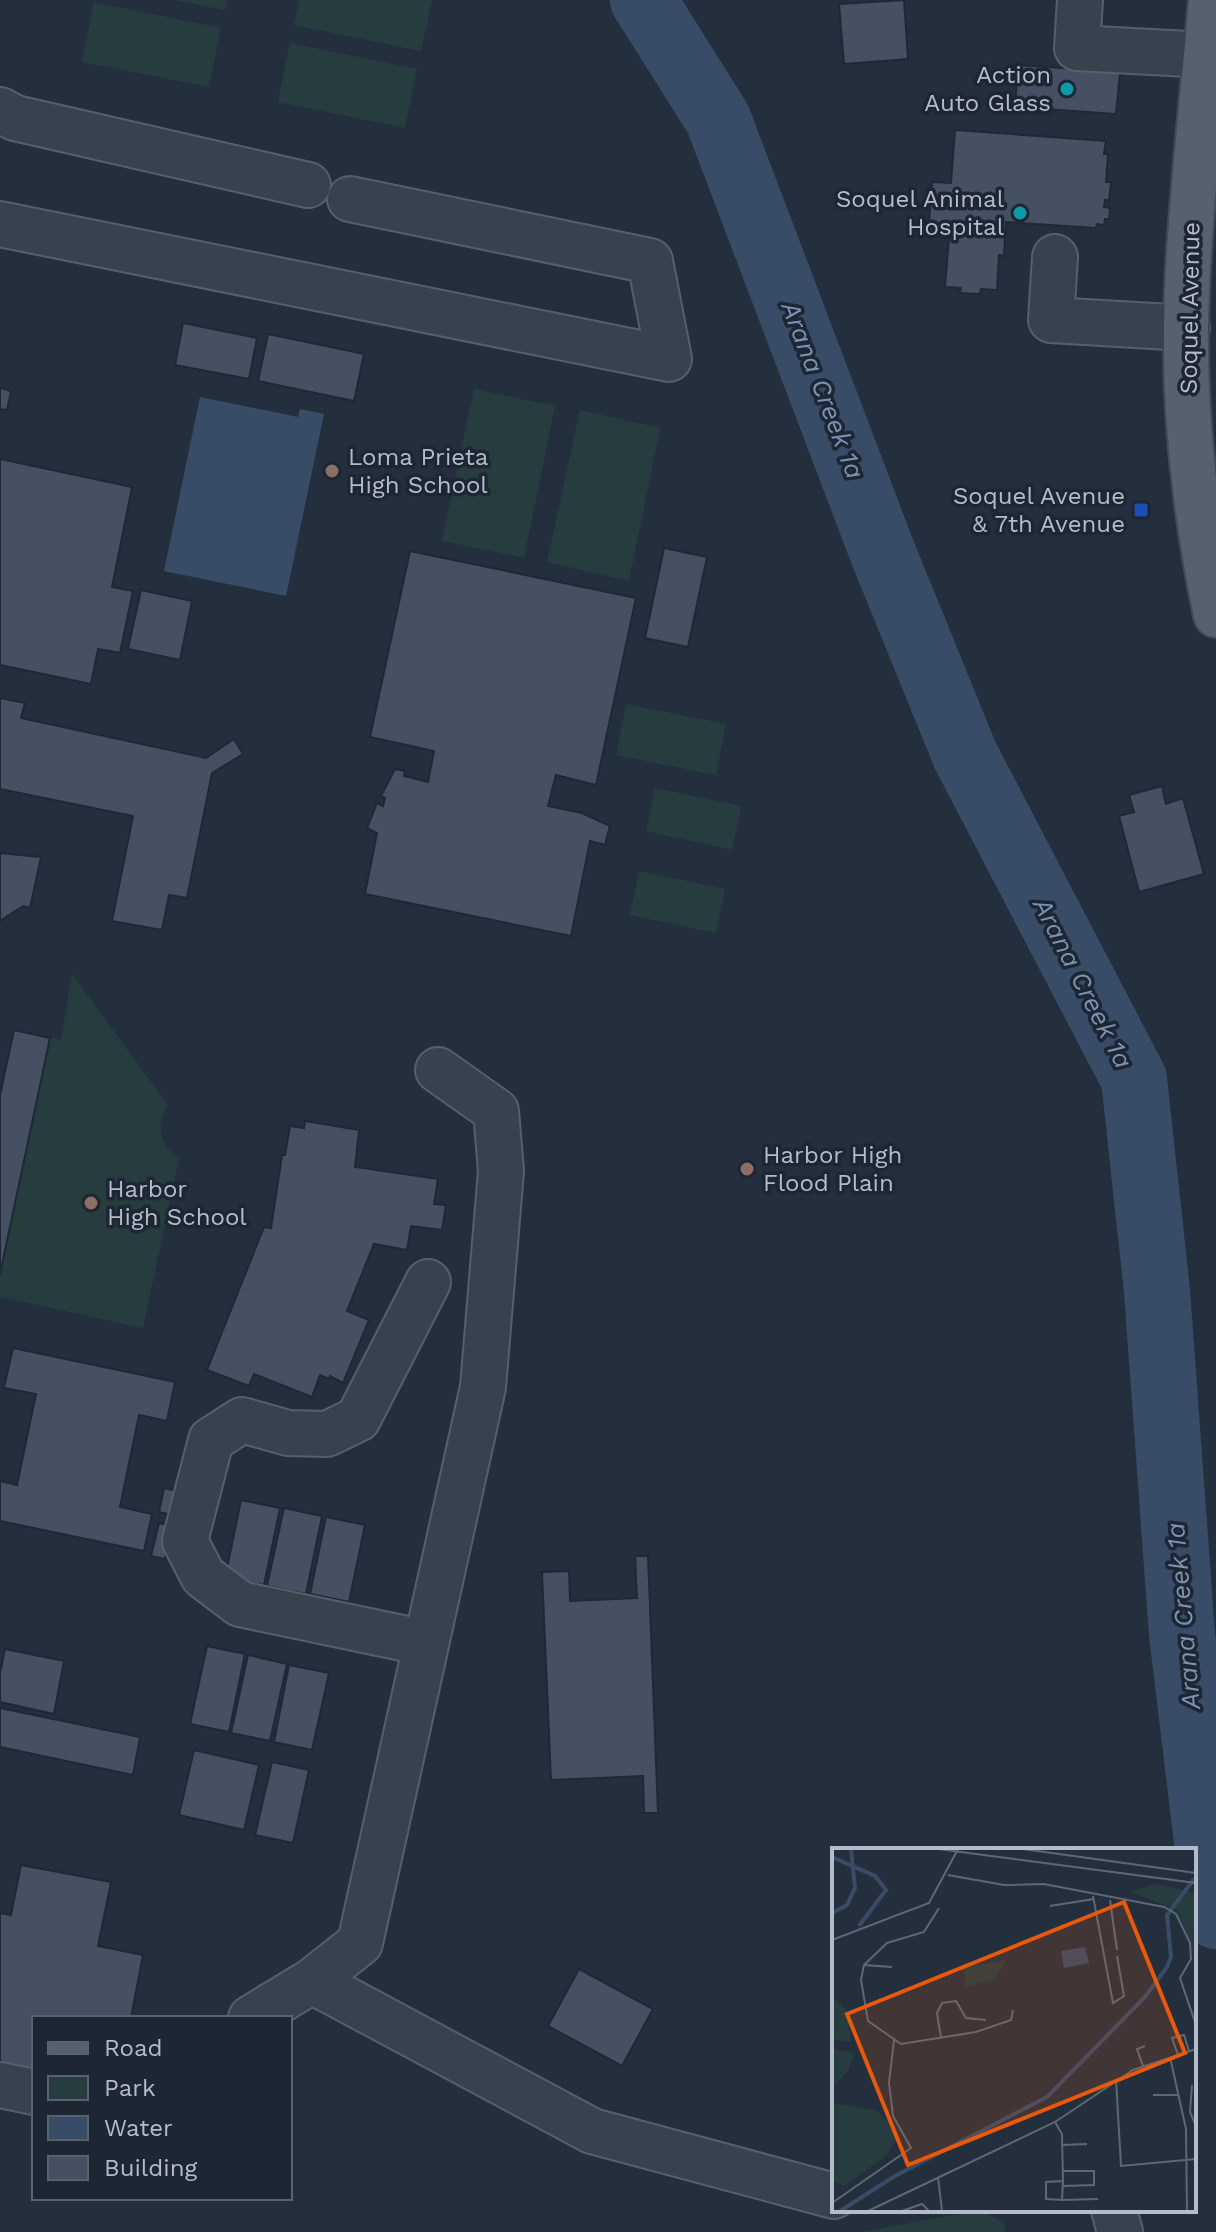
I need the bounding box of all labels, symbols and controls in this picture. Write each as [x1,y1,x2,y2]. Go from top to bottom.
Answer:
place label: Action Auto Glass [924,61,1051,117]
marker: Action Auto Glass [1058,80,1076,98]
place label: Soquel Animal Hospital [836,185,1005,241]
marker: Soquel Animal Hospital [1011,204,1029,222]
street label: Soquel Avenue [1175,222,1205,394]
water label: Arana Creek 1a [775,296,871,483]
place label: Loma Prieta High School [348,443,488,499]
marker: Loma Prieta High School [323,462,341,480]
place label: Soquel Avenue & 7th Avenue [953,482,1125,538]
marker: Soquel Avenue & 7th Avenue [1132,501,1150,519]
water label: Arana Creek 1a [1027,892,1139,1073]
place label: Harbor High Flood Plain [763,1141,902,1197]
marker: Harbor High Flood Plain [738,1160,756,1178]
place label: Harbor High School [107,1175,247,1231]
marker: Harbor High School [82,1194,100,1212]
water label: Arana Creek 1a [1160,1521,1206,1712]
inset map [832,1848,1196,2212]
legend [32,2016,292,2200]
text: Road [104,2034,163,2062]
text: Park [104,2074,156,2102]
text: Water [104,2114,173,2142]
text: Building [104,2154,197,2182]

